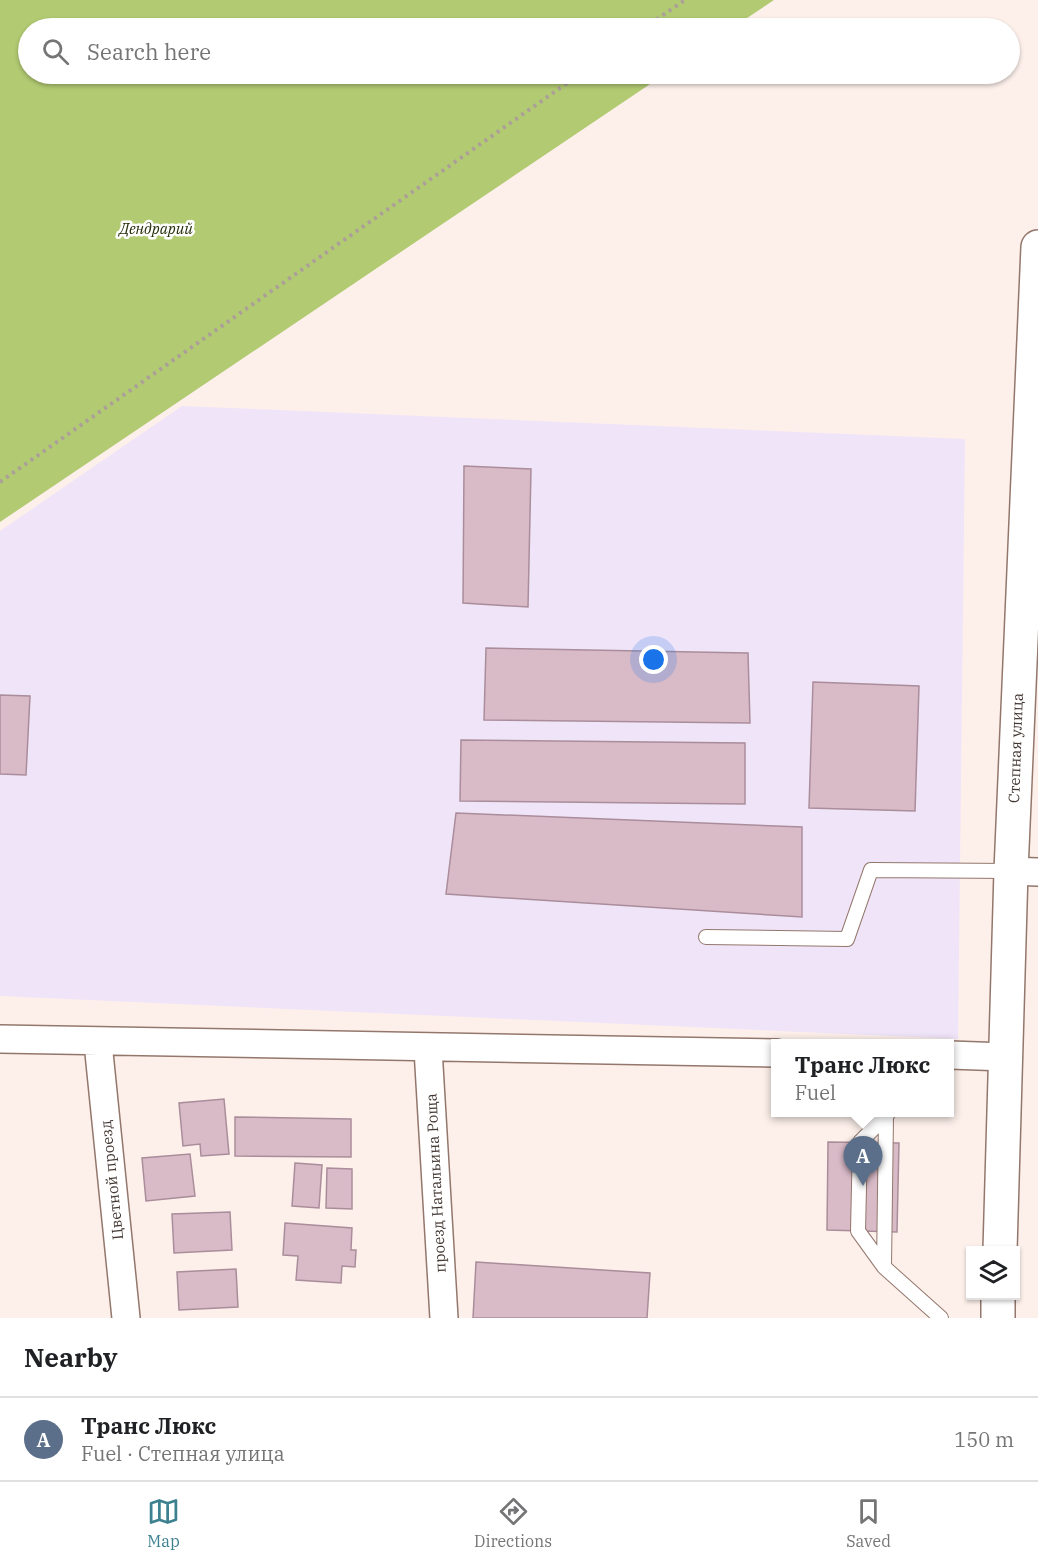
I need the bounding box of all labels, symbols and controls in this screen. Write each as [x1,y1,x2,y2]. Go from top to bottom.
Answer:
search box [18,18,1020,84]
icon: search [39,35,72,68]
text: Search here [87,37,211,66]
park label: Дендрарий [117,219,193,238]
your location [639,645,668,674]
street label: Степная улица [1004,693,1027,803]
popup [771,1039,954,1117]
text: Транс Люкс [795,1050,930,1079]
text: Fuel [795,1079,836,1106]
street label: проезд Натальина Роща [421,1093,450,1273]
street label: Цветной проезд [96,1119,127,1241]
pin: A [844,1136,882,1186]
map controls [966,1246,1020,1300]
button: layers [966,1246,1020,1300]
text: Nearby [24,1340,118,1374]
text: Транс Люкс [81,1411,216,1440]
text: A [37,1426,50,1453]
text: 150 m [954,1426,1014,1453]
text: Fuel · Степная улица [81,1440,285,1467]
tab: Map [147,1495,180,1551]
tab: Directions [474,1495,552,1551]
tab: Saved [846,1495,891,1551]

